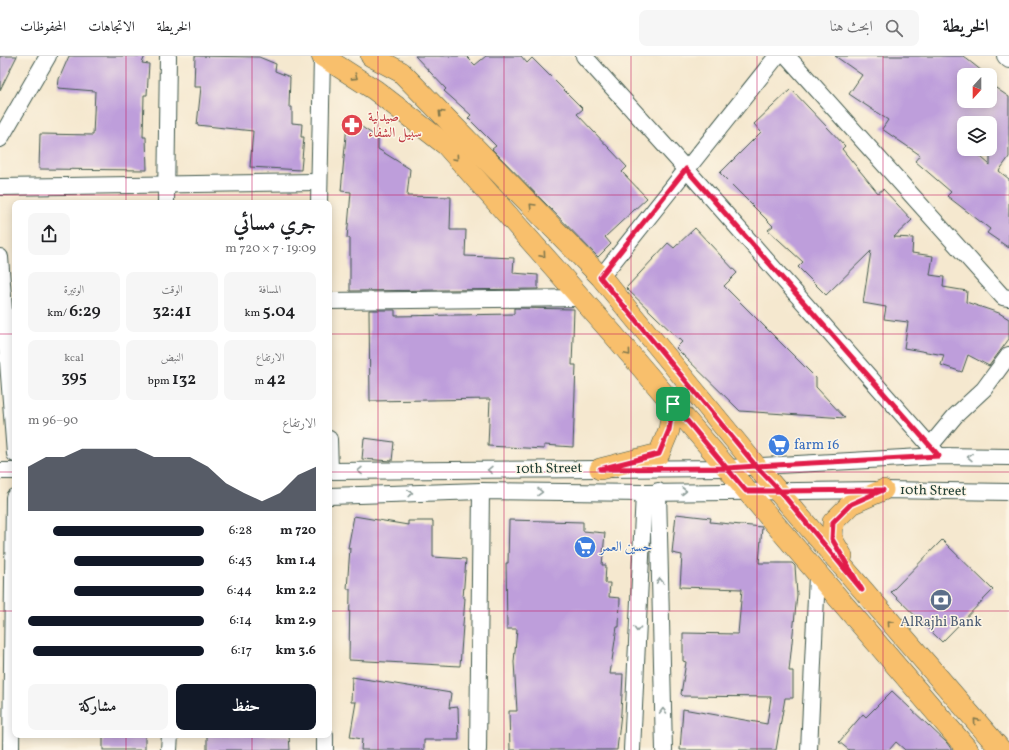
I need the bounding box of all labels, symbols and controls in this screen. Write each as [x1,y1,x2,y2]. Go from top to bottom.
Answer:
search box [639,10,919,46]
text: الخريطة [943,14,989,40]
text: ابحث هنا [830,17,873,38]
icon: search [883,17,905,39]
text: المحفوظات [20,18,66,37]
text: الاتجاهات [88,18,135,37]
text: الخريطة [157,18,191,37]
north arrow [957,68,997,108]
map controls [957,68,997,156]
one-way arrow [351,72,358,80]
place label: صيدلية سبيل الشفاء [368,108,422,143]
one-way arrow [438,110,446,118]
pharmacy icon: صيدلية سبيل الشفاء [339,112,365,138]
button: layers [957,116,997,156]
one-way arrow [452,153,459,160]
one-way arrow [529,203,536,211]
text: جري مسائي [233,209,316,240]
button: share [28,213,70,255]
text: 19:09 · 7 × 720 m [225,240,316,258]
one-way arrow [538,250,545,258]
text: الوتيرة [64,283,84,298]
text: الوقت [161,283,183,298]
text: المسافة [259,283,281,298]
text: 6:29 [69,300,101,323]
text: 32:41 [152,300,192,323]
text: 5.04 [262,300,295,323]
text: /km [47,306,69,321]
text: km [245,306,262,321]
one-way arrow [624,348,631,355]
text: kcal [64,351,84,366]
text: النبض [161,351,183,366]
text: الارتفاع [256,351,284,366]
text: 395 [61,366,87,389]
text: 132 [172,368,196,391]
text: 42 [266,368,286,391]
text: bpm [148,374,172,389]
text: m [254,374,266,389]
pin [656,387,690,421]
icon: arrive [662,393,684,415]
text: 90–96 m [28,412,78,430]
text: الارتفاع [282,415,316,433]
supermarket icon: farm 16 [766,432,792,458]
place label: farm 16 [794,436,839,455]
one-way arrow [967,453,973,461]
street label: 10th Street [516,459,583,479]
one-way arrow [487,466,493,474]
one-way arrow [357,467,363,475]
street label: 10th Street [900,481,967,501]
one-way arrow [537,487,543,496]
one-way arrow [681,487,687,495]
one-way arrow [407,489,413,497]
text: 6:28 [229,522,252,540]
text: 720 m [280,522,316,540]
supermarket icon: حسين العمر [572,534,598,560]
place label: حسين العمر [598,538,652,557]
text: 6:43 [228,552,252,570]
text: 1.4 km [276,552,316,570]
one-way arrow [655,578,664,584]
text: 6:44 [227,582,252,600]
text: 2.2 km [276,582,316,600]
bank icon: AlRajhi Bank [928,587,954,613]
text: 6:14 [230,612,252,630]
text: 2.9 km [275,612,316,630]
place label: AlRajhi Bank [900,613,982,632]
one-way arrow [888,620,895,627]
one-way arrow [633,626,642,632]
text: 6:17 [231,642,252,660]
text: 3.6 km [275,642,316,660]
button: مشاركة [28,684,168,730]
button: حفظ [176,684,316,730]
one-way arrow [658,708,667,714]
one-way arrow [973,718,980,725]

